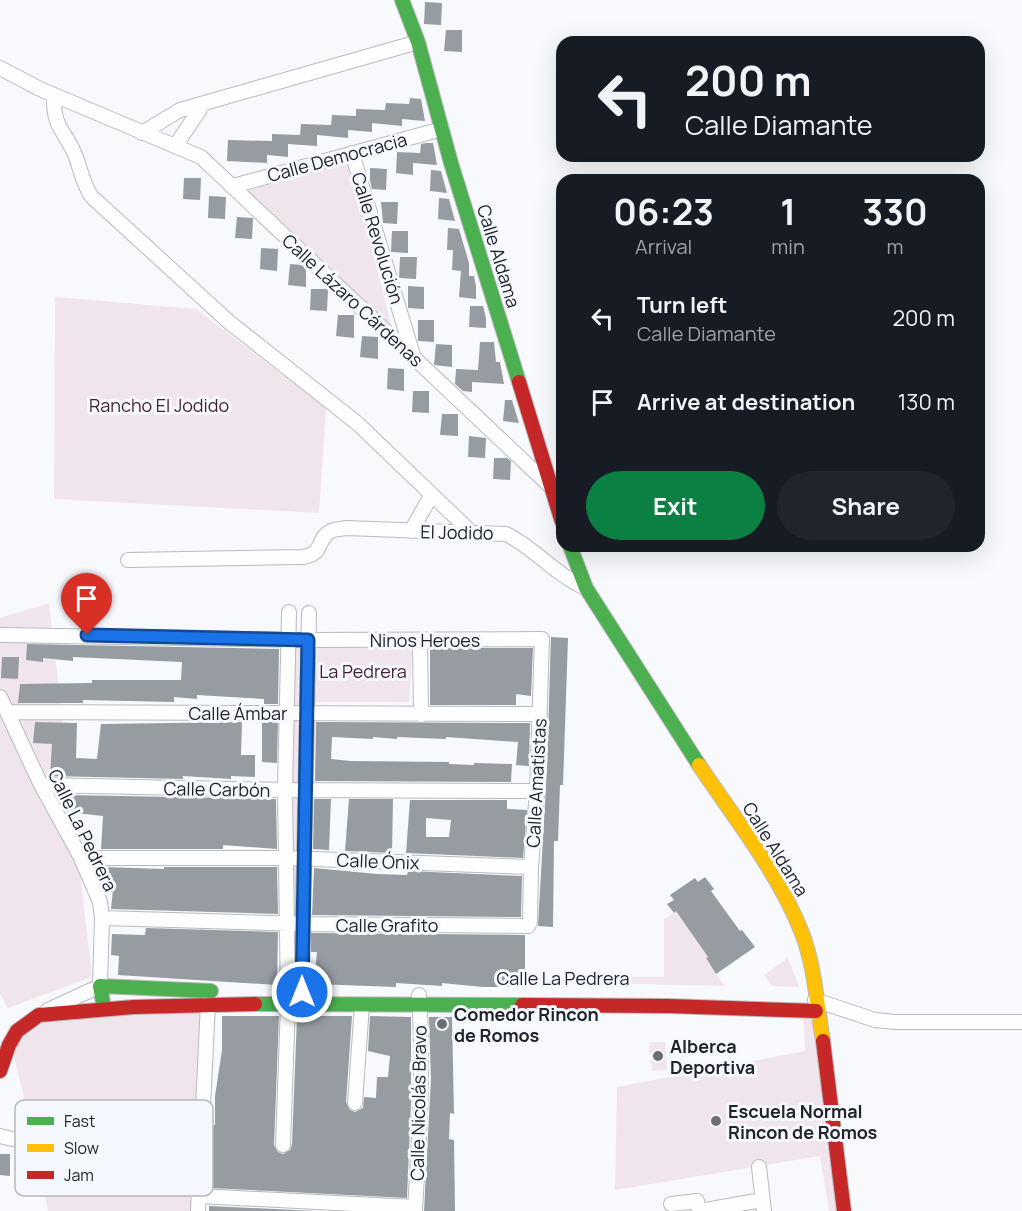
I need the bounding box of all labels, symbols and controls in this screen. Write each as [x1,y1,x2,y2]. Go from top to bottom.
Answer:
text: 200 m [685,51,811,109]
icon: left [586,60,664,138]
text: Calle Diamante [685,106,873,143]
street label: Calle Democracia [265,127,409,187]
street label: Calle Revolución [347,169,409,307]
text: 06:23 [613,187,714,236]
text: 1 [780,187,796,236]
text: 330 [862,187,928,236]
street label: Calle Aldama [472,201,526,311]
street label: Calle Lázaro Cárdenas [277,228,429,372]
text: Arrival [635,233,692,260]
text: min [771,233,805,260]
text: m [886,233,903,260]
text: Turn left [637,290,727,320]
icon: left [586,302,619,335]
text: 200 m [893,303,955,333]
text: Calle Diamante [637,320,776,347]
icon: arrive [586,386,619,419]
text: Arrive at destination [637,387,855,417]
text: 130 m [898,387,955,417]
park label: Rancho El Jodido [89,393,229,417]
button: Exit [586,471,765,540]
button: Share [777,471,955,540]
street label: El Jodido [420,519,494,545]
pin [61,573,112,635]
icon: arrive [70,582,103,615]
street label: Ninos Heroes [370,628,480,652]
park label: La Pedrera [319,659,407,683]
street label: Calle Ámbar [188,701,288,725]
street label: Calle Amatistas [521,718,551,848]
street label: Calle La Pedrera [43,765,123,895]
street label: Calle Carbón [163,776,271,802]
street label: Calle Aldama [737,797,815,901]
street label: Calle Ónix [336,848,420,874]
street label: Calle Grafito [336,913,438,937]
position arrow [270,960,334,1024]
street label: Calle La Pedrera [496,966,630,990]
place label: Comedor Rincon de Romos [454,1002,599,1047]
marker: Comedor Rincon de Romos [435,1017,449,1031]
street label: Calle Nicolás Bravo [405,1025,431,1181]
place label: Alberca Deportiva [670,1034,755,1079]
marker: Alberca Deportiva [651,1049,665,1063]
place label: Escuela Normal Rincon de Romos [728,1099,878,1144]
legend [15,1100,213,1196]
text: Fast [64,1110,95,1132]
marker: Escuela Normal Rincon de Romos [709,1114,723,1128]
text: Slow [64,1137,99,1159]
text: Jam [64,1164,94,1186]

